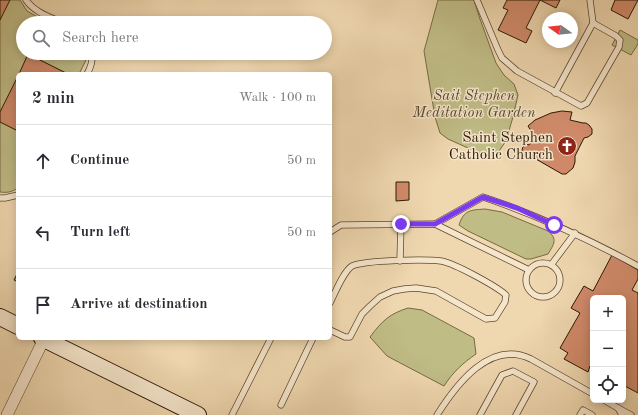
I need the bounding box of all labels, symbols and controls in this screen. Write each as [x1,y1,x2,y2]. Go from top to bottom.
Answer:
north arrow [542,12,578,48]
search box [16,16,332,60]
icon: search [30,27,52,49]
text: Search here [62,31,139,46]
park label: Sait Stephen Meditation Garden [411,89,536,121]
text: 2 min [32,90,75,107]
text: Walk · 100 m [239,91,316,104]
place label: Saint Stephen Catholic Church [449,131,553,163]
church icon: Saint Stephen Catholic Church [556,135,578,157]
icon: ahead [32,150,54,172]
text: Continue [70,153,129,168]
text: 50 m [287,154,316,167]
route end [392,215,410,233]
route start [545,216,563,234]
icon: left [32,222,54,244]
text: Turn left [70,225,130,240]
text: 50 m [287,226,316,239]
icon: arrive [32,294,54,316]
map controls [590,295,626,403]
button: + [590,295,626,331]
text: Arrive at destination [70,297,208,312]
button: − [590,331,626,367]
button: locate [590,367,626,403]

